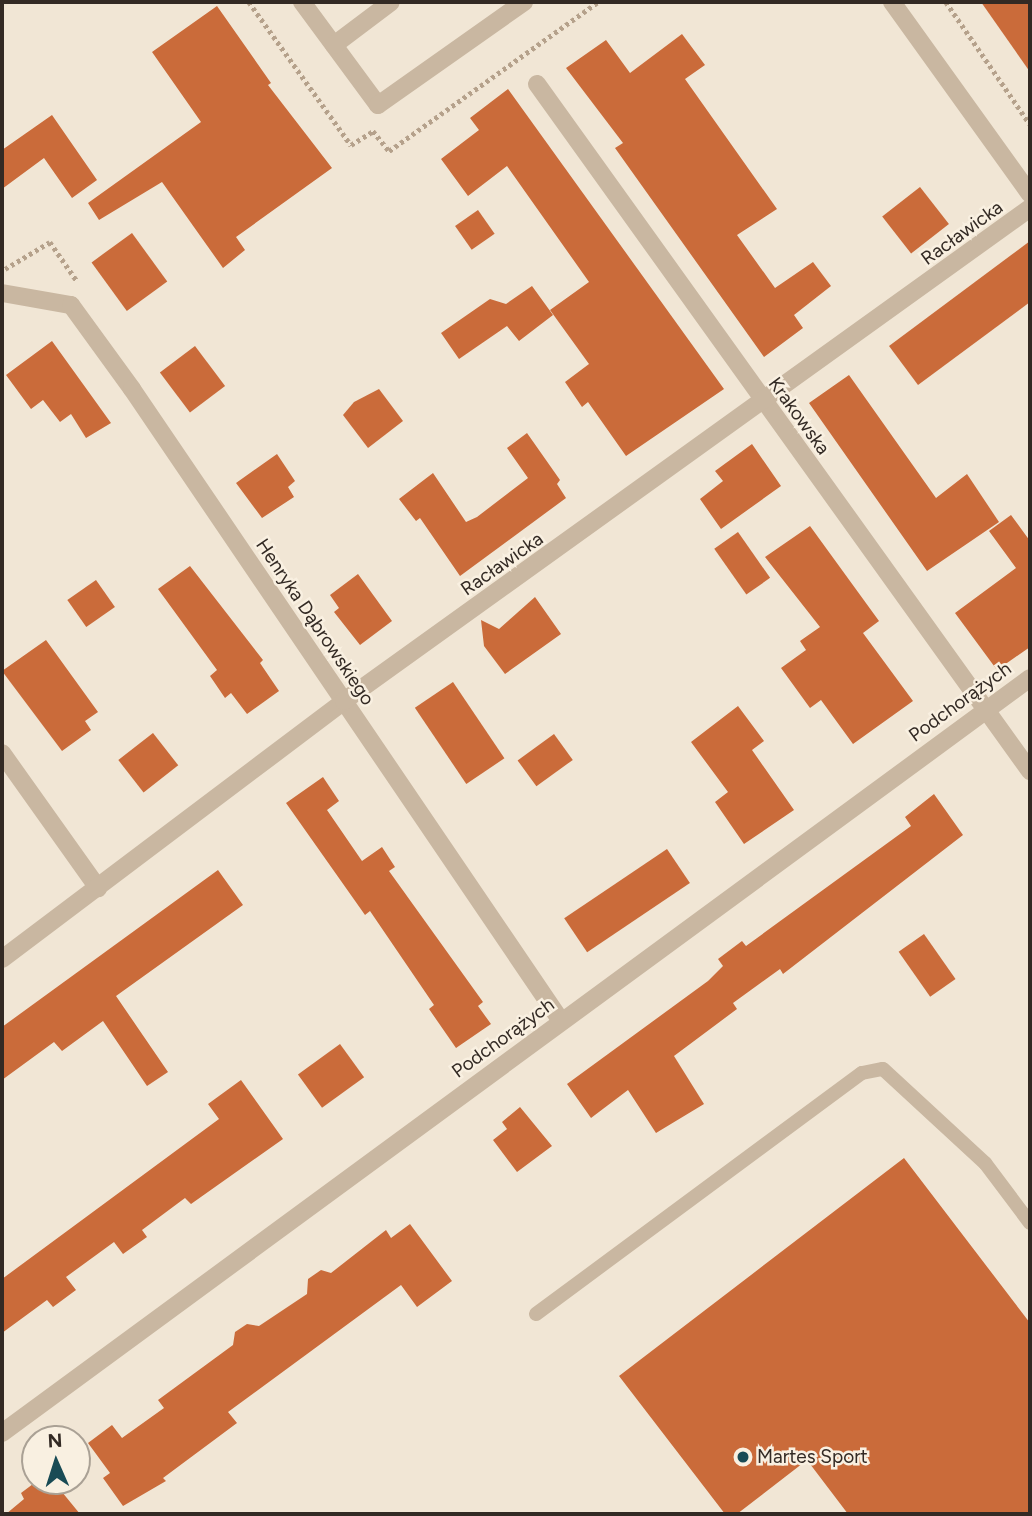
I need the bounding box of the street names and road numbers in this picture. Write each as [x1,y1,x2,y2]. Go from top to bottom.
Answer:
street label: Racławicka [917,196,1007,270]
street label: Krakowska [763,373,835,459]
street label: Racławicka [457,527,547,601]
street label: Henryka Dąbrowskiego [251,534,379,710]
street label: Podchorążych [904,657,1016,747]
street label: Podchorążych [447,993,559,1083]

